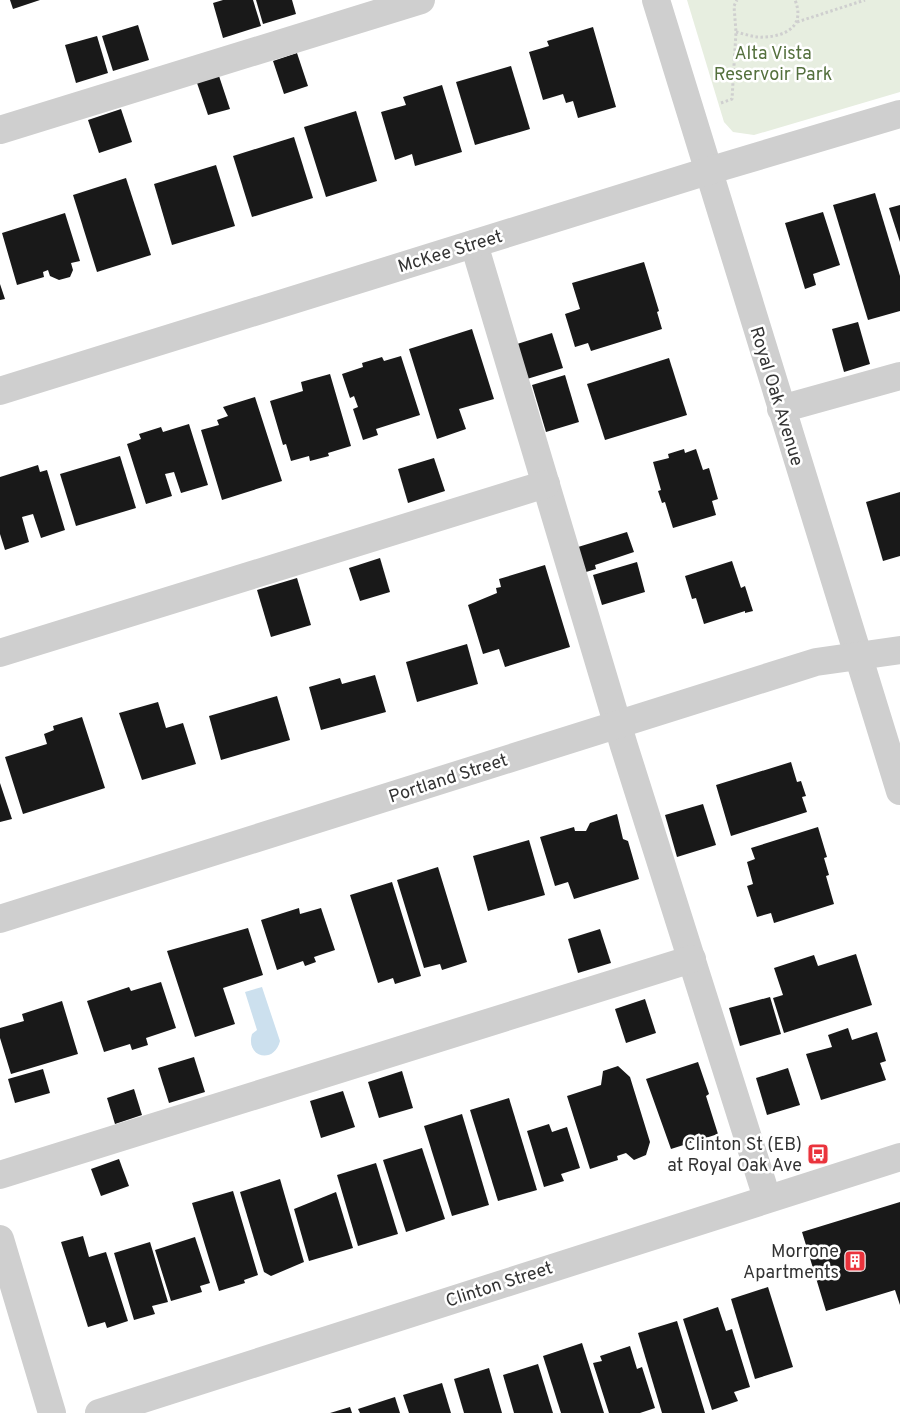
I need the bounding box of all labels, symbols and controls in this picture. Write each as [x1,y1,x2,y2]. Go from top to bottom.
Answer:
park label: Alta Vista Reservoir Park [714,43,832,87]
street label: McKee Street [395,226,506,279]
street label: Royal Oak Avenue [743,324,808,469]
street label: Portland Street [386,749,511,809]
place label: Clinton St (EB) at Royal Oak Ave [667,1134,802,1178]
bus stop icon: Clinton St (EB) at Royal Oak Ave [806,1142,830,1166]
place label: Morrone Apartments [743,1241,839,1285]
building icon: Morrone Apartments [843,1249,867,1273]
street label: Clinton Street [443,1257,556,1314]

